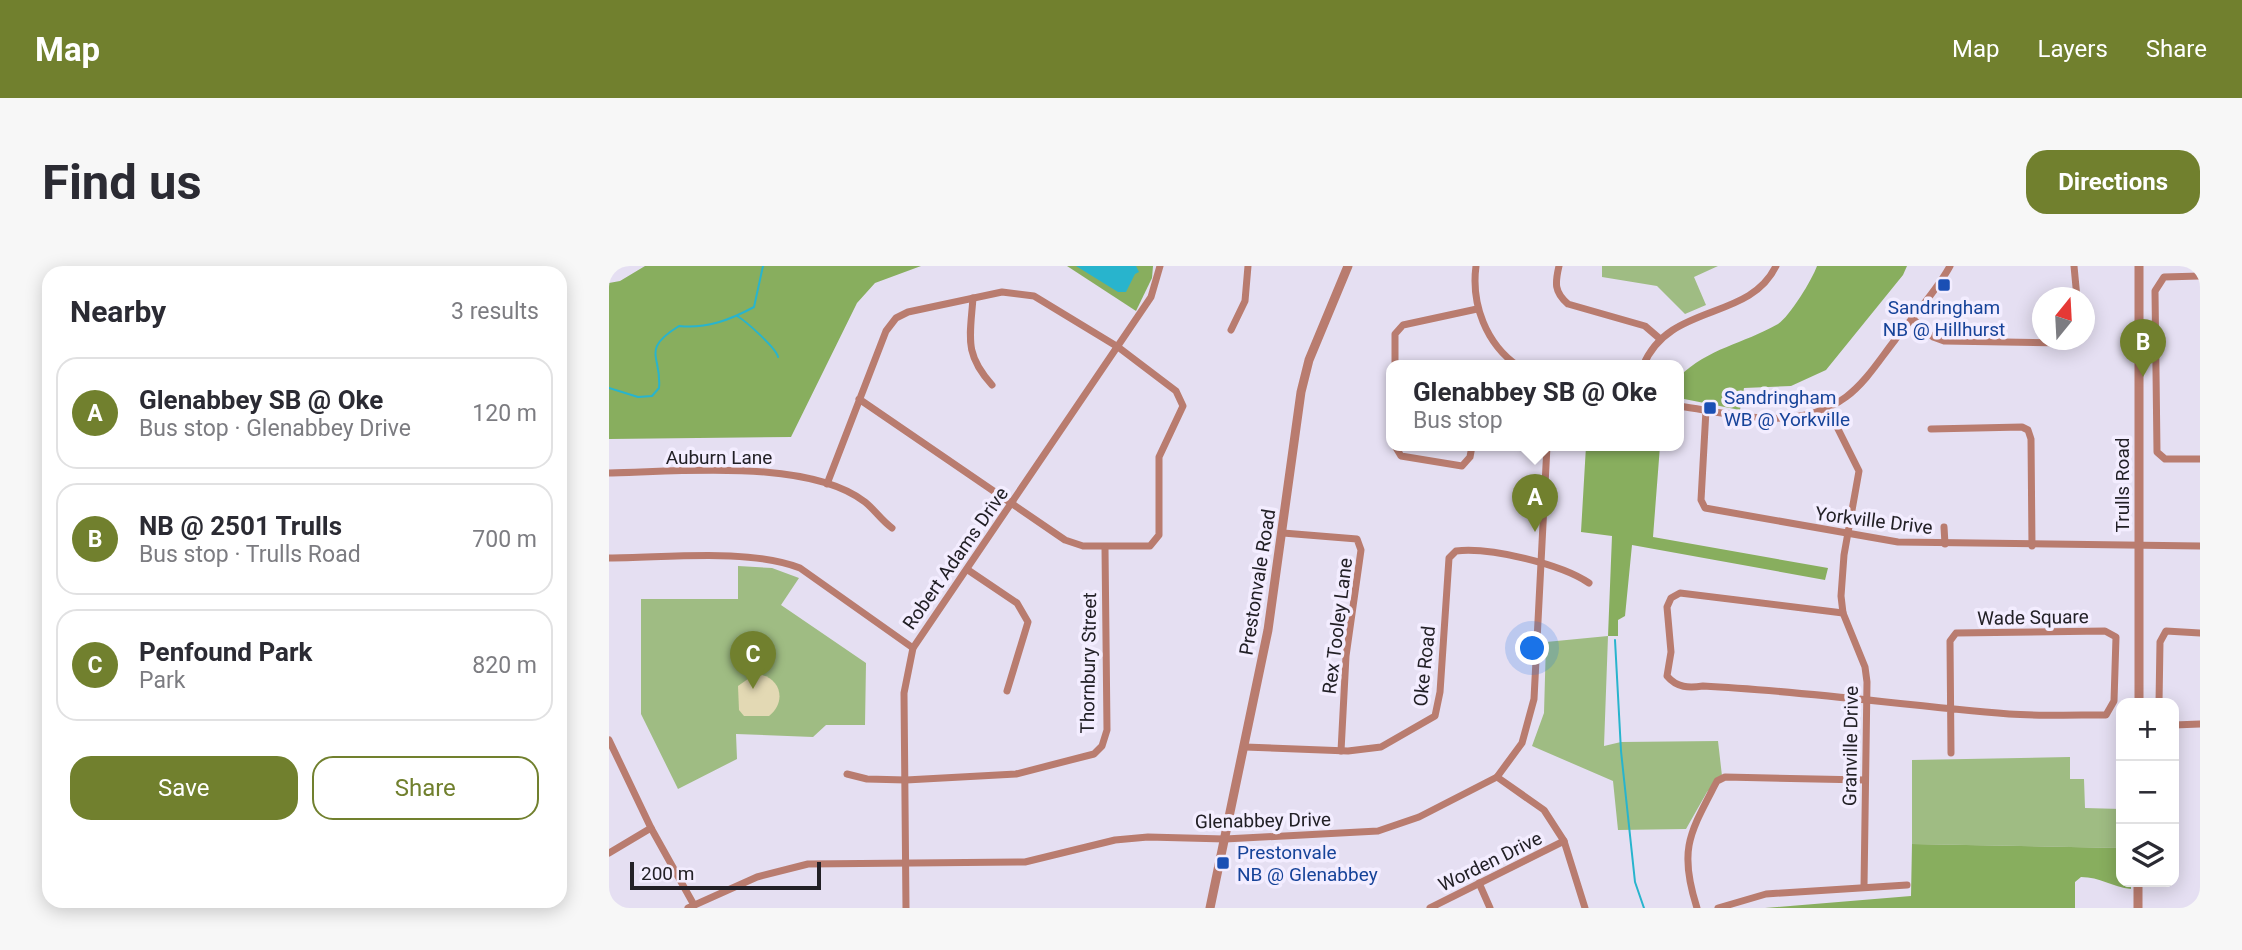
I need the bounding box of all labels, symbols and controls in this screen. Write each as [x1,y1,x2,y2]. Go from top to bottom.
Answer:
text: Map [35,30,100,69]
text: Map [1952,35,2000,63]
text: Layers [2038,35,2108,63]
text: Share [2146,35,2207,63]
button: Directions [2026,150,2200,214]
text: Find us [42,154,202,211]
marker: Sandringham NB @ Hillhurst [1936,277,1952,293]
north arrow [2032,287,2095,350]
text: Nearby [70,294,166,329]
place label: Sandringham NB @ Hillhurst [1883,296,2005,341]
text: 3 results [451,298,539,325]
pin: B [2120,319,2166,377]
popup [1386,360,1684,451]
text: Glenabbey SB @ Oke [1413,377,1657,407]
text: Glenabbey SB @ Oke [139,385,383,415]
place label: Sandringham WB @ Yorkville [1724,386,1850,431]
text: A [87,400,103,427]
text: 120 m [472,400,537,427]
marker: Sandringham WB @ Yorkville [1702,400,1718,416]
text: Bus stop [1413,407,1503,434]
text: Bus stop · Glenabbey Drive [139,415,411,442]
street label: Trulls Road [2111,438,2134,532]
street label: Auburn Lane [666,446,772,469]
pin: A [1512,474,1558,532]
street label: Robert Adams Drive [898,483,1013,634]
street label: Yorkville Drive [1814,502,1934,539]
street label: Prestonvale Road [1235,507,1280,657]
text: NB @ 2501 Trulls [139,511,342,541]
text: B [88,526,102,553]
text: 700 m [472,526,537,553]
text: Bus stop · Trulls Road [139,541,361,568]
street label: Rex Tooley Lane [1318,557,1357,695]
street label: Thornbury Street [1076,592,1101,734]
street label: Wade Square [1977,605,2089,630]
street label: Oke Road [1409,625,1440,707]
pin: C [730,631,776,689]
your location [1515,631,1549,665]
text: Penfound Park [139,637,312,667]
text: C [87,652,103,679]
text: 820 m [472,652,537,679]
text: Park [139,667,185,694]
street label: Granville Drive [1838,686,1863,806]
map controls [2116,698,2179,887]
button: + [2116,698,2179,761]
button: Save [70,756,298,820]
button: Share [312,756,539,820]
button: − [2116,761,2179,824]
street label: Glenabbey Drive [1195,808,1331,833]
button: layers [2116,824,2179,887]
street label: Worden Drive [1435,826,1546,896]
place label: Prestonvale NB @ Glenabbey [1237,841,1378,886]
marker: Prestonvale NB @ Glenabbey [1215,855,1231,871]
scale bar [630,859,821,891]
text: 200 m [641,862,694,885]

